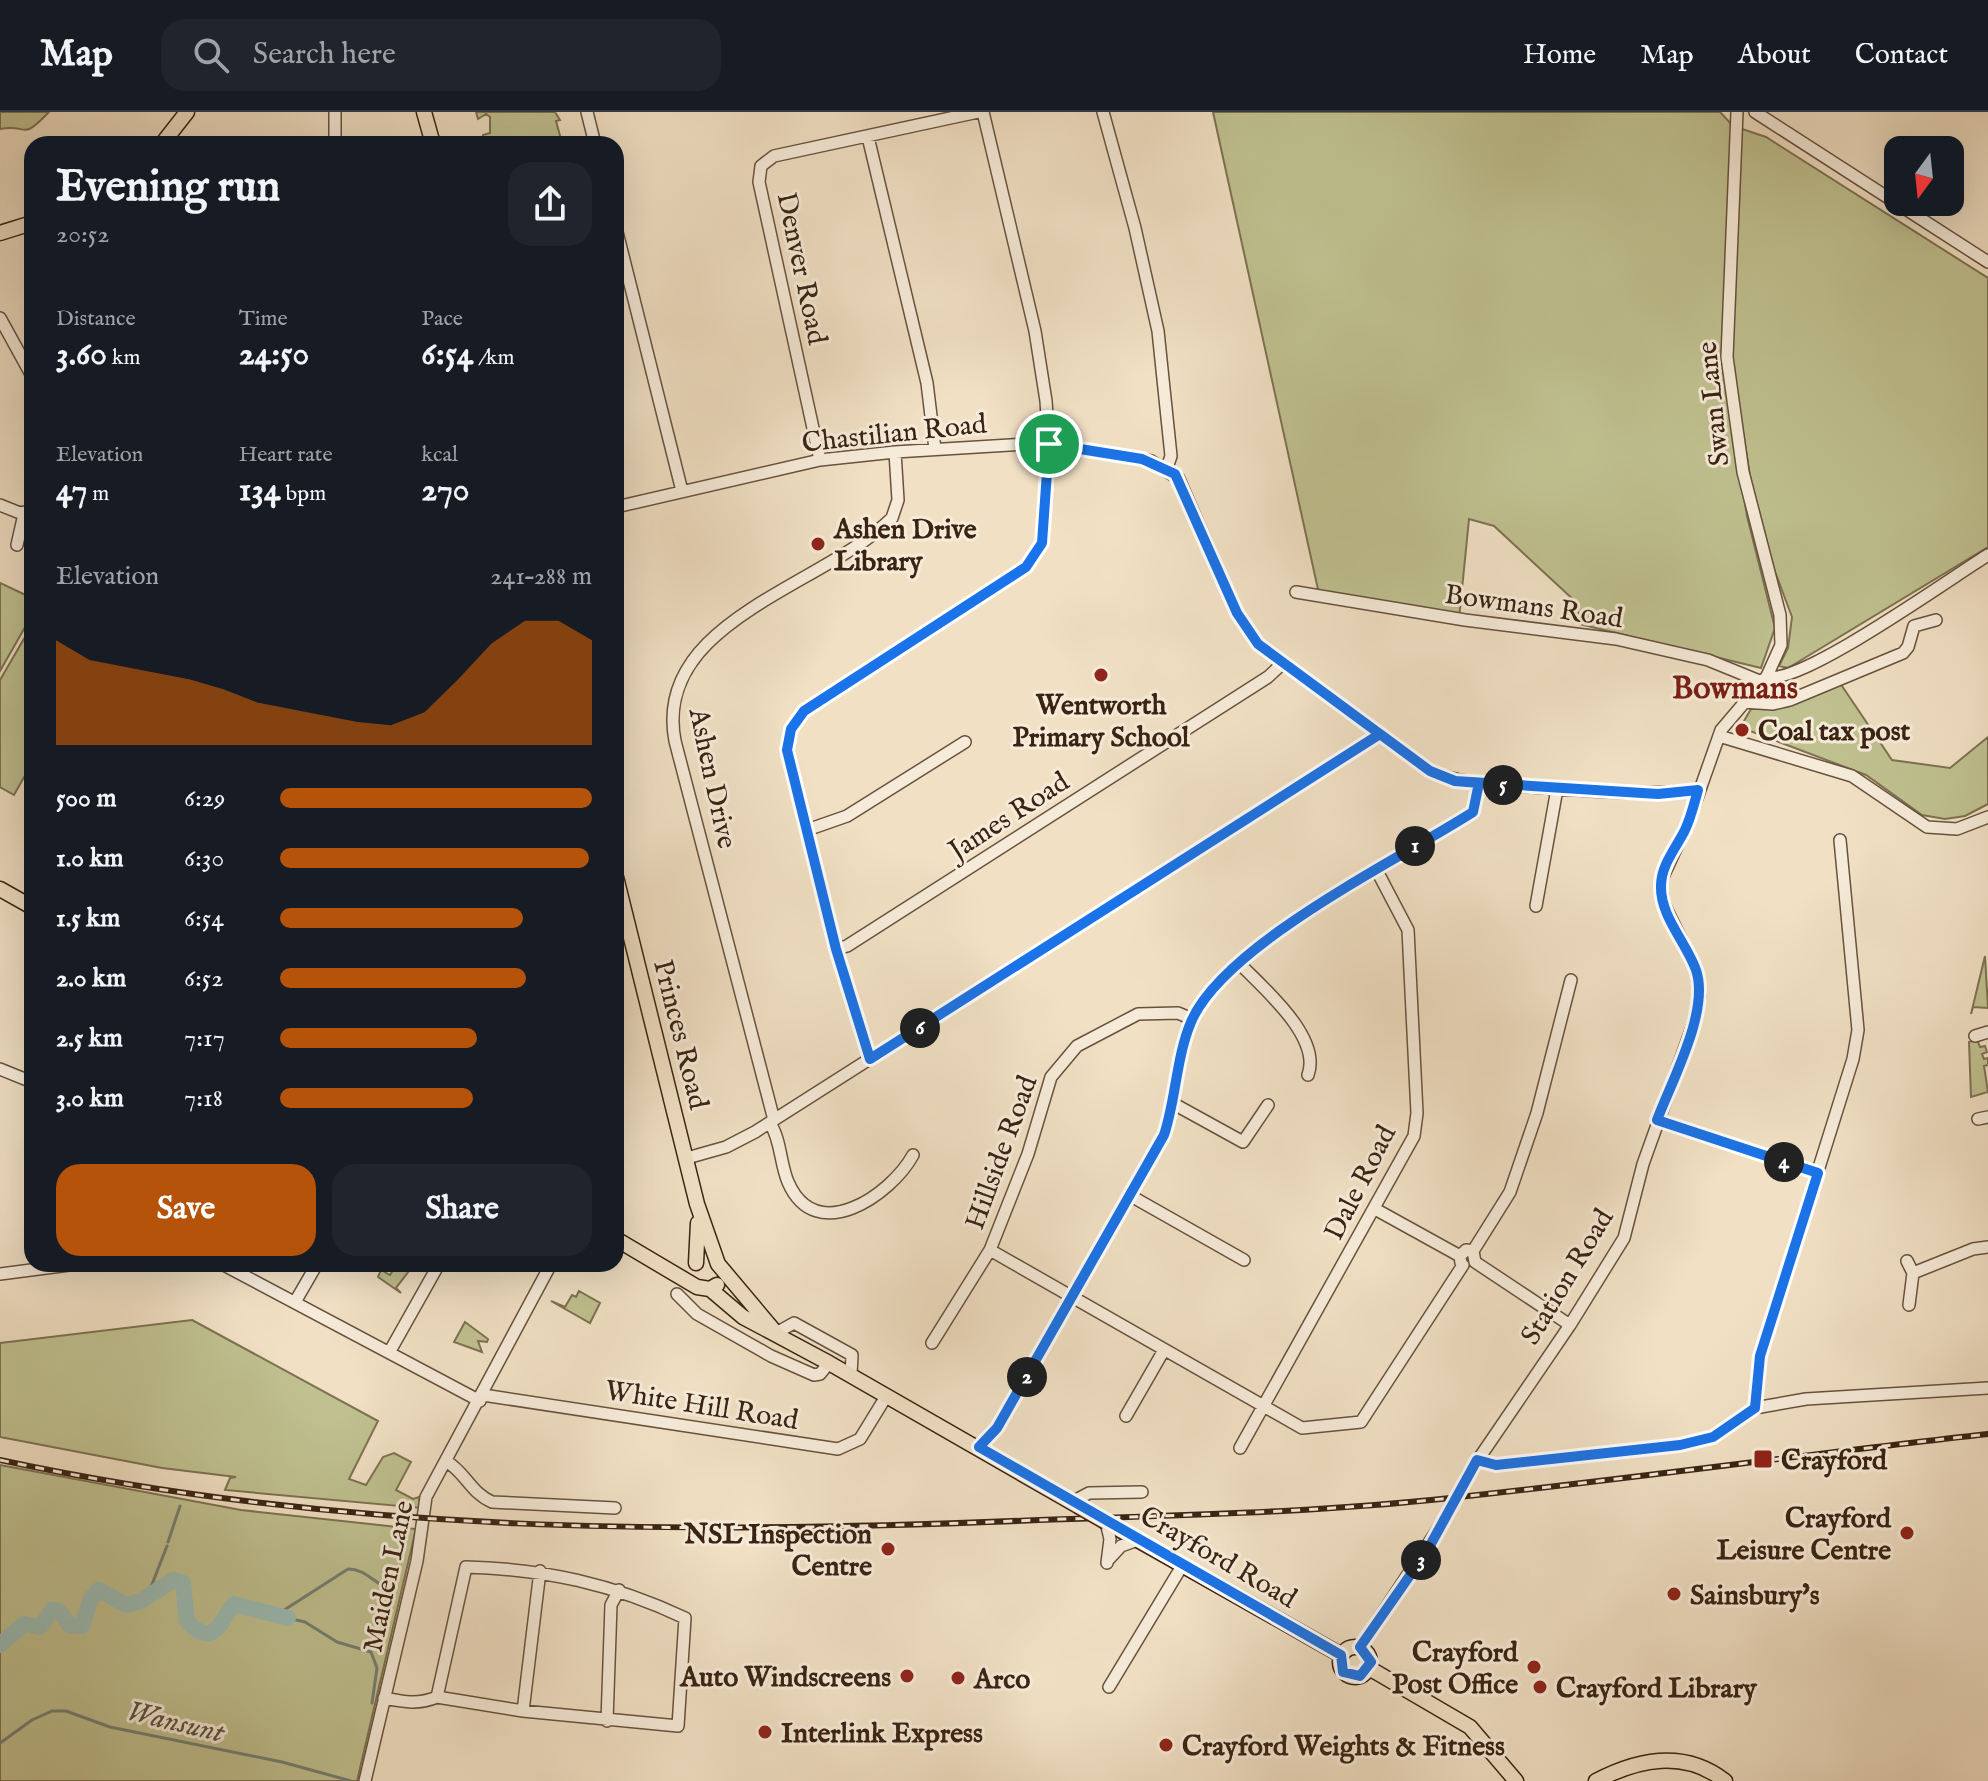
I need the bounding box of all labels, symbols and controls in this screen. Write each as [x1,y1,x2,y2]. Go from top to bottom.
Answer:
search box [161,19,721,91]
text: Map [40,31,113,79]
icon: search [189,33,233,77]
text: Search here [253,36,396,74]
text: Home [1523,38,1596,73]
text: Map [1640,38,1694,73]
text: About [1738,38,1811,73]
text: Contact [1855,38,1948,73]
north arrow [1884,136,1964,216]
map controls [1884,136,1964,216]
text: Evening run [56,160,280,216]
button: share [508,162,592,246]
street label: Denver Road [767,189,834,348]
text: 20:52 [56,218,109,251]
text: Distance [56,305,136,333]
text: Time [239,305,288,333]
text: Pace [421,305,463,333]
text: 3.60 [56,333,107,376]
text: 24:50 [239,333,309,376]
text: 6:54 [421,333,473,376]
street label: Swan Lane [1691,339,1738,468]
text: km [107,344,141,372]
text: /km [473,344,515,372]
street label: Chastilian Road [800,407,988,462]
pin [1015,410,1083,478]
icon: arrive [1027,422,1071,466]
text: Elevation [56,441,143,469]
text: Heart rate [239,441,333,469]
text: kcal [421,441,458,469]
text: 47 [56,469,88,512]
text: 134 [239,469,281,512]
text: 270 [421,469,470,512]
text: m [88,480,109,508]
text: bpm [281,480,326,508]
place label: Ashen Drive Library [833,513,977,580]
marker: Ashen Drive Library [809,535,827,553]
text: Elevation [56,560,159,593]
text: 241–288 m [490,560,592,593]
street label: Bowmans Road [1442,578,1625,637]
marker: Wentworth Primary School [1092,666,1110,684]
district label: Bowmans [1672,669,1798,710]
place label: Wentworth Primary School [1013,689,1191,756]
street label: Ashen Drive [679,704,744,852]
place label: Coal tax post [1758,715,1911,750]
marker: Coal tax post [1733,721,1751,739]
street label: James Road [940,765,1076,871]
pin: 5 [1483,765,1523,805]
text: 5 [1499,771,1507,799]
text: 500 m [56,782,117,815]
text: 6:29 [184,782,225,815]
pin: 1 [1395,826,1435,866]
text: 1 [1411,832,1419,860]
text: 1.0 km [56,842,124,875]
text: 6:30 [184,842,224,875]
text: 1.5 km [56,902,120,935]
text: 6:54 [184,902,224,935]
street label: Princes Road [644,956,715,1113]
text: 2.0 km [56,962,126,995]
text: 6:52 [184,962,223,995]
pin: 6 [900,1008,940,1048]
text: 6 [915,1014,925,1042]
text: 2.5 km [56,1022,123,1055]
text: 7:17 [184,1022,225,1055]
street label: Hillside Road [958,1071,1046,1235]
text: 3.0 km [56,1082,124,1115]
text: 7:18 [184,1082,223,1115]
street label: Dale Road [1317,1120,1405,1246]
pin: 4 [1764,1142,1804,1182]
text: 4 [1779,1148,1789,1176]
button: Save [56,1164,316,1256]
button: Share [332,1164,592,1256]
street label: Station Road [1514,1203,1622,1352]
pin: 2 [1007,1357,1047,1397]
text: 2 [1022,1363,1032,1391]
street label: White Hill Road [603,1374,801,1439]
place label: Crayford [1781,1444,1888,1479]
marker: Crayford [1752,1448,1774,1470]
street label: Maiden Lane [356,1497,423,1656]
street label: Crayford Road [1133,1499,1303,1617]
place label: Crayford Leisure Centre [1716,1502,1892,1569]
place label: NSL Inspection Centre [683,1518,872,1585]
marker: Crayford Leisure Centre [1898,1524,1916,1542]
marker: NSL Inspection Centre [879,1540,897,1558]
pin: 3 [1401,1540,1441,1580]
text: 3 [1417,1546,1425,1574]
place label: Sainsbury's [1690,1579,1820,1614]
marker: Sainsbury's [1665,1585,1683,1603]
place label: Crayford Post Office [1392,1636,1519,1703]
marker: Crayford Post Office [1525,1658,1543,1676]
place label: Auto Windscreens [679,1661,891,1696]
place label: Arco [973,1663,1030,1698]
marker: Auto Windscreens [898,1667,916,1685]
marker: Arco [949,1669,967,1687]
place label: Crayford Library [1556,1672,1758,1707]
marker: Crayford Library [1531,1678,1549,1696]
water label: Wansunt [123,1693,229,1753]
place label: Interlink Express [781,1717,983,1752]
marker: Interlink Express [756,1723,774,1741]
place label: Crayford Weights & Fitness [1182,1730,1505,1765]
marker: Crayford Weights & Fitness [1157,1736,1175,1754]

